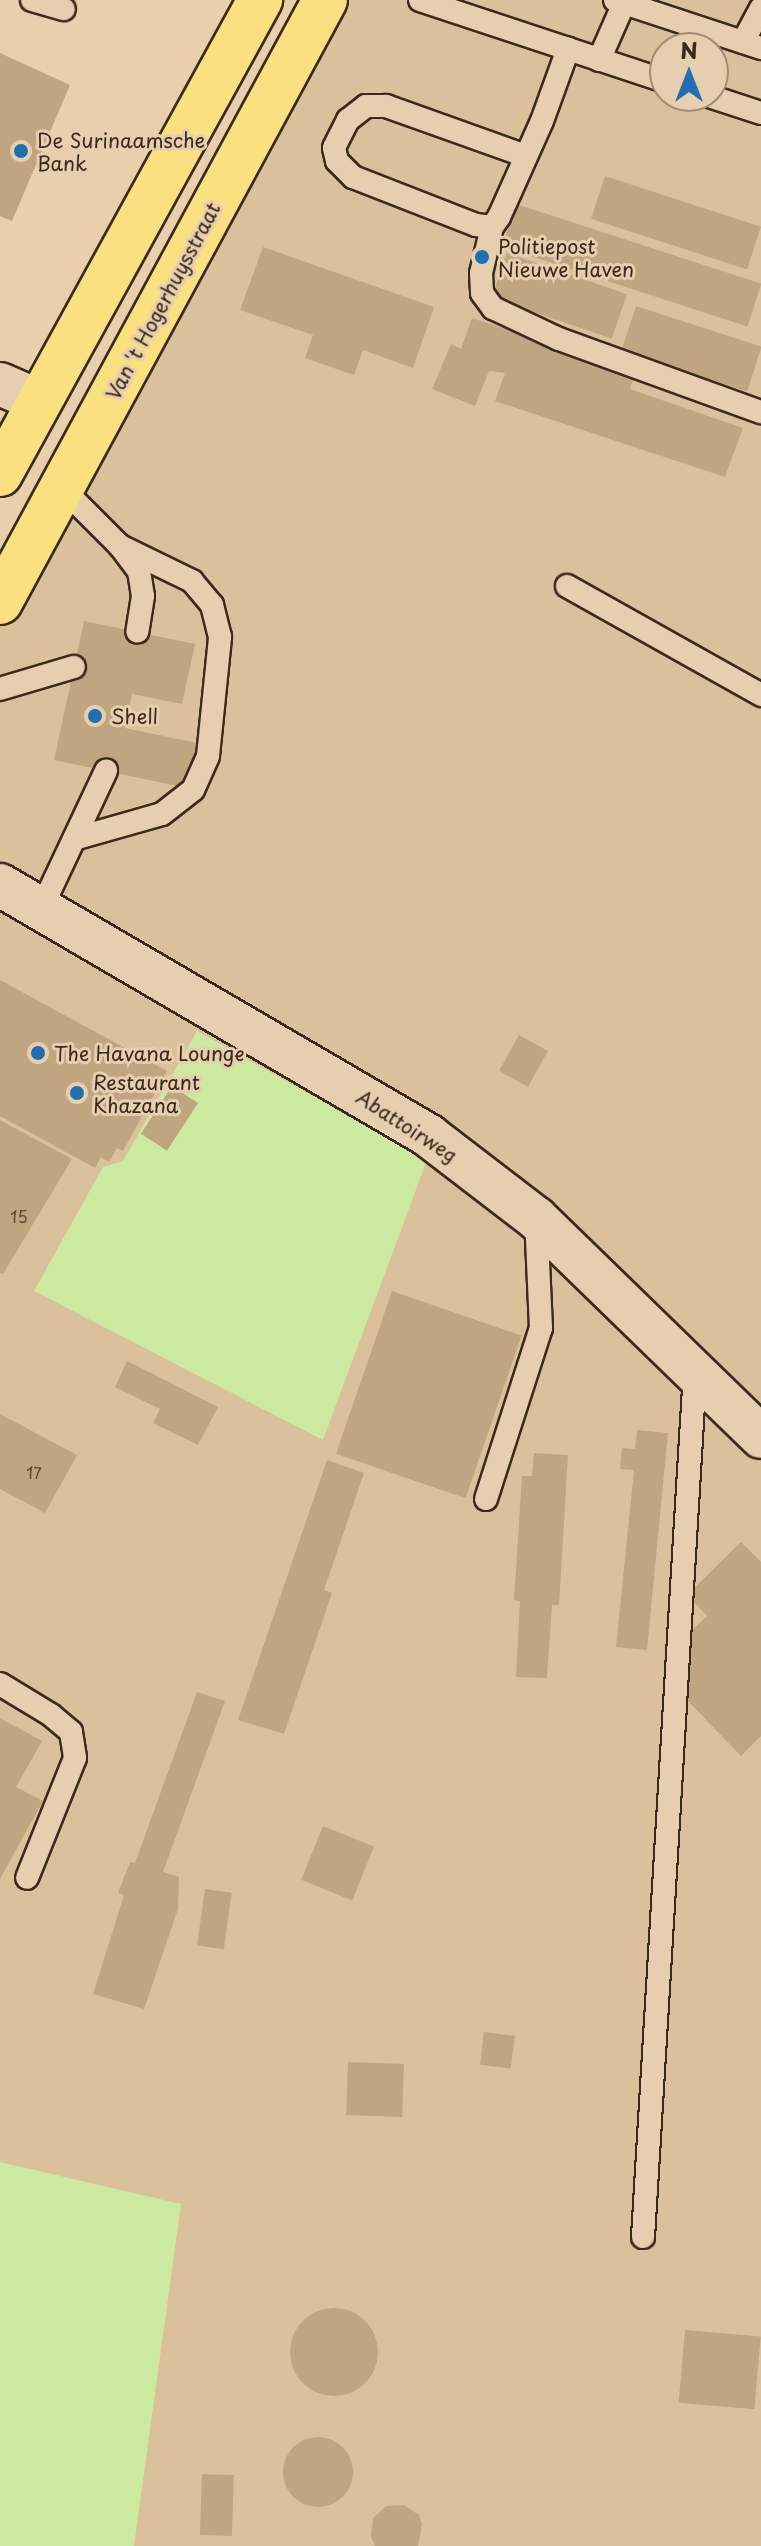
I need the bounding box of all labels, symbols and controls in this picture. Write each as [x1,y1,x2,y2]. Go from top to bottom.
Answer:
north arrow [649,32,729,112]
text: N [680,33,698,66]
place label: De Surinaamsche Bank [37,128,206,175]
marker: De Surinaamsche Bank [12,142,30,160]
street label: Van 't Hogerhuysstraat [100,198,226,404]
place label: Politiepost Nieuwe Haven [498,234,635,281]
marker: Politiepost Nieuwe Haven [473,248,491,266]
place label: Shell [111,704,158,728]
marker: Shell [86,707,104,725]
place label: The Havana Lounge [54,1041,245,1065]
marker: The Havana Lounge [29,1044,47,1062]
place label: Restaurant Khazana [93,1070,200,1117]
marker: Restaurant Khazana [68,1084,86,1102]
street label: Abattoirweg [352,1084,462,1168]
house number: 15 [10,1206,28,1226]
house number: 17 [26,1462,42,1482]

